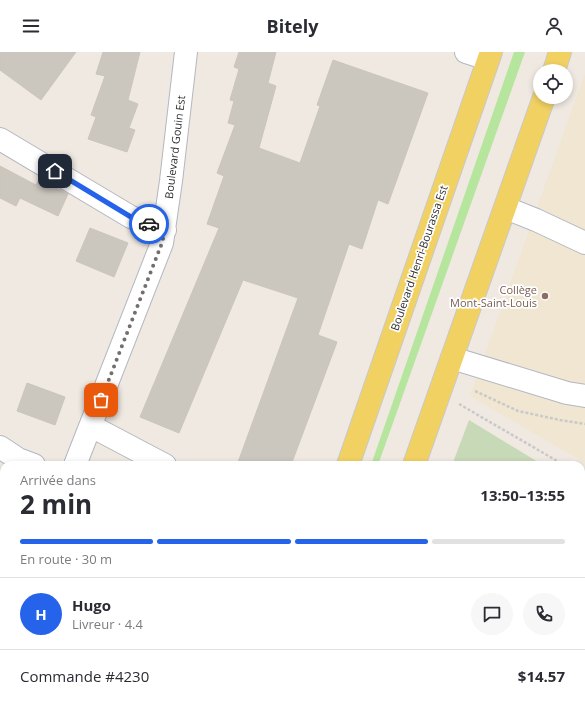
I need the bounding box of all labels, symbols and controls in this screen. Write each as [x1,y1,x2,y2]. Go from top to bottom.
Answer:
text: Bitely [267,14,318,38]
icon: menu [20,15,42,37]
icon: person [543,15,565,37]
map controls [533,64,573,104]
button: locate [533,64,573,104]
street label: Boulevard Gouin Est [161,94,188,200]
pin [38,154,72,188]
icon: home [44,160,66,182]
street label: Boulevard Henri-Bourassa Est [387,183,451,333]
courier [129,204,169,244]
icon: car [138,213,160,235]
place label: Collège Mont-Saint-Louis [450,282,537,310]
marker: Collège Mont-Saint-Louis [540,291,550,301]
pin [84,383,118,417]
icon: bag [90,389,112,411]
text: Arrivée dans [20,471,96,489]
text: 13:50–13:55 [480,485,565,505]
text: 2 min [20,486,92,522]
text: En route · 30 m [20,550,112,568]
button: chat [471,593,513,635]
button: phone [523,593,565,635]
text: Hugo [72,595,111,615]
text: H [35,604,47,624]
text: Livreur · 4.4 [72,615,143,633]
text: Commande #4230 [20,666,149,686]
text: $14.57 [518,666,565,686]

